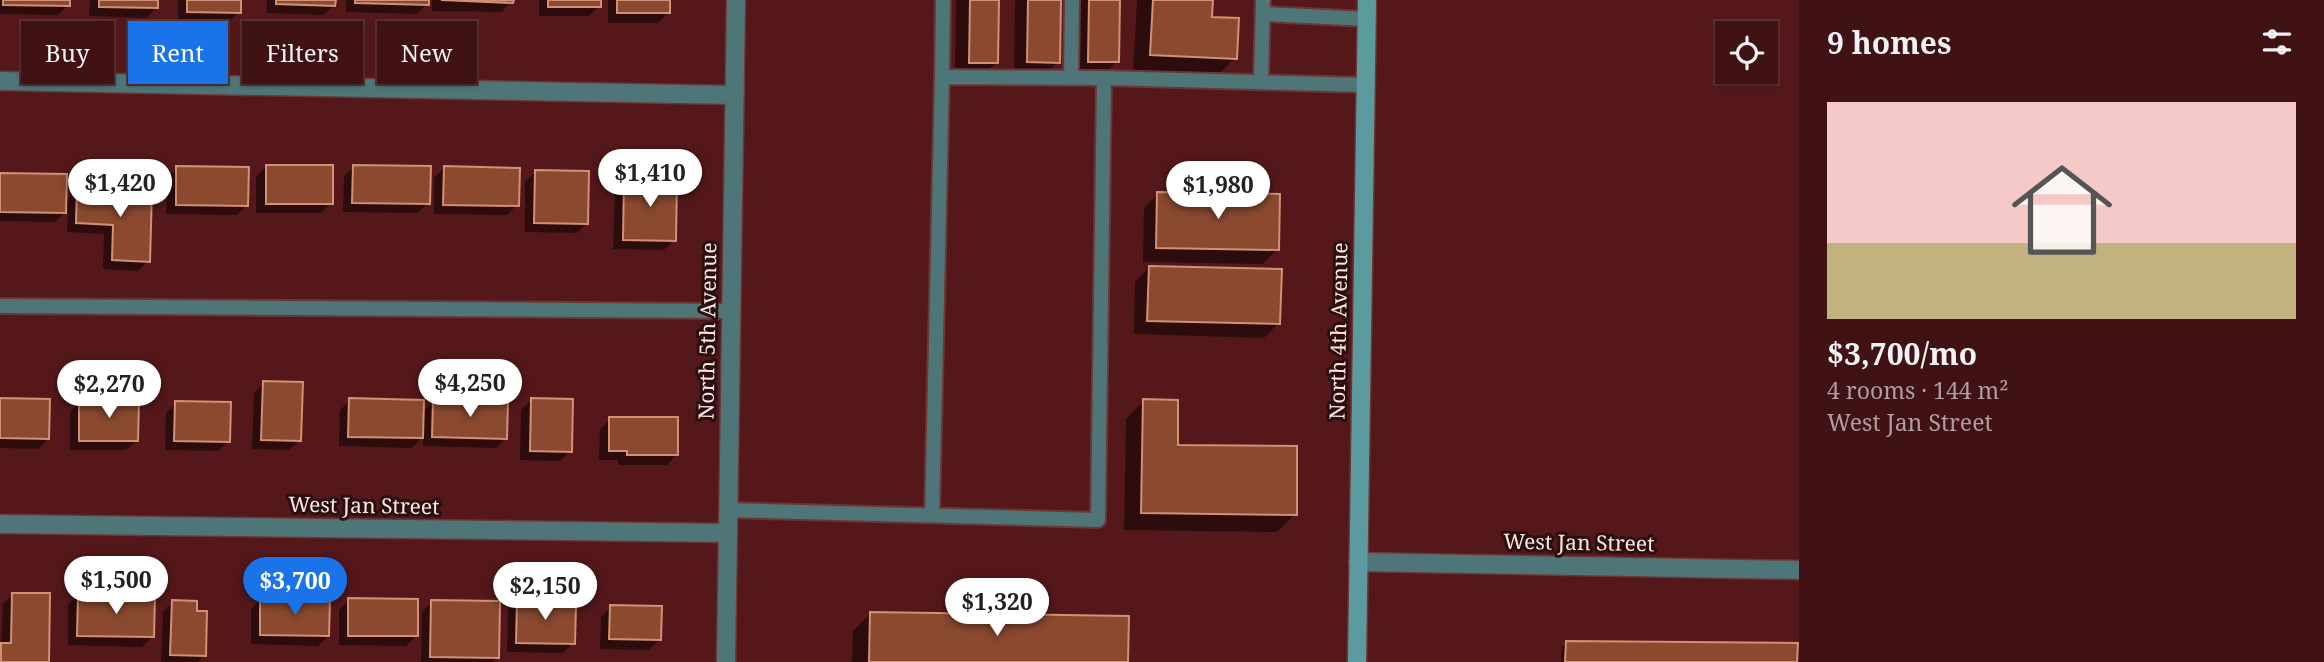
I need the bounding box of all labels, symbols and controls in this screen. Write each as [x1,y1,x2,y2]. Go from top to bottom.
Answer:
chip: Buy [21,21,114,84]
chip: Rent [128,21,228,84]
chip: Filters [242,21,363,84]
chip: New [377,21,477,84]
map controls [1715,21,1778,84]
button: locate [1715,21,1778,84]
text: 9 homes [1827,22,1951,63]
icon: filters [2258,23,2296,61]
icon: home [1999,147,2125,273]
pin: $1,410 [593,150,707,209]
text: $1,410 [614,156,686,188]
pin: $1,420 [63,160,177,219]
pin: $1,980 [1161,162,1275,221]
text: $1,420 [84,166,156,198]
text: $1,980 [1182,168,1254,200]
street label: North 5th Avenue [691,242,723,420]
street label: North 4th Avenue [1322,242,1354,420]
text: $3,700/mo [1827,333,1977,374]
pin: $2,270 [52,360,166,420]
pin: $4,250 [413,360,527,419]
text: $4,250 [434,366,506,398]
text: $2,270 [73,367,145,399]
text: 4 rooms · 144 m² [1827,374,2009,406]
text: West Jan Street [1827,406,1993,438]
street label: West Jan Street [288,490,440,520]
street label: West Jan Street [1503,527,1655,557]
pin: $1,500 [59,556,173,616]
pin: $3,700 [238,558,352,617]
pin: $2,150 [488,562,602,622]
text: $1,500 [80,563,152,595]
text: $3,700 [259,564,331,596]
text: $2,150 [509,569,581,601]
pin: $1,320 [940,578,1054,638]
text: $1,320 [961,585,1033,617]

